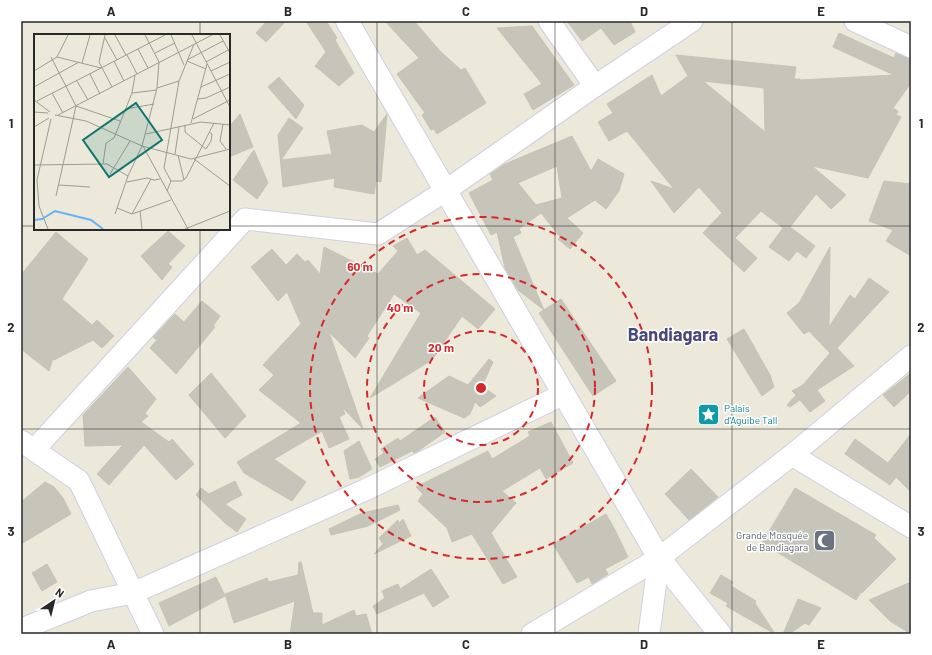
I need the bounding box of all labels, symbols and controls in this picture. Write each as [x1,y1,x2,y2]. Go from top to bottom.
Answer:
text: A [107,3,116,19]
text: B [284,3,292,19]
text: C [462,3,470,19]
text: D [640,3,648,19]
text: E [817,3,825,19]
inset map [34,34,230,230]
text: 1 [9,115,13,131]
text: 1 [919,115,923,131]
text: 60 m [347,259,373,273]
text: 40 m [387,300,413,314]
text: 2 [7,319,15,335]
text: 2 [917,319,925,335]
district label: Bandiagara [628,323,718,345]
text: 20 m [428,340,454,354]
centre of rings [474,381,488,395]
place icon: Palais d'Aguibe Tall [696,401,722,427]
place label: Palais d'Aguibe Tall [724,402,777,426]
text: 3 [7,523,15,539]
text: 3 [917,523,925,539]
mosque icon: Grande Mosquée de Bandiagara [811,528,837,554]
place label: Grande Mosquée de Bandiagara [736,529,808,553]
north arrow [34,581,74,621]
text: N [53,585,67,600]
text: A [107,636,116,652]
text: B [284,636,292,652]
text: C [462,636,470,652]
text: D [640,636,648,652]
text: E [817,636,825,652]

